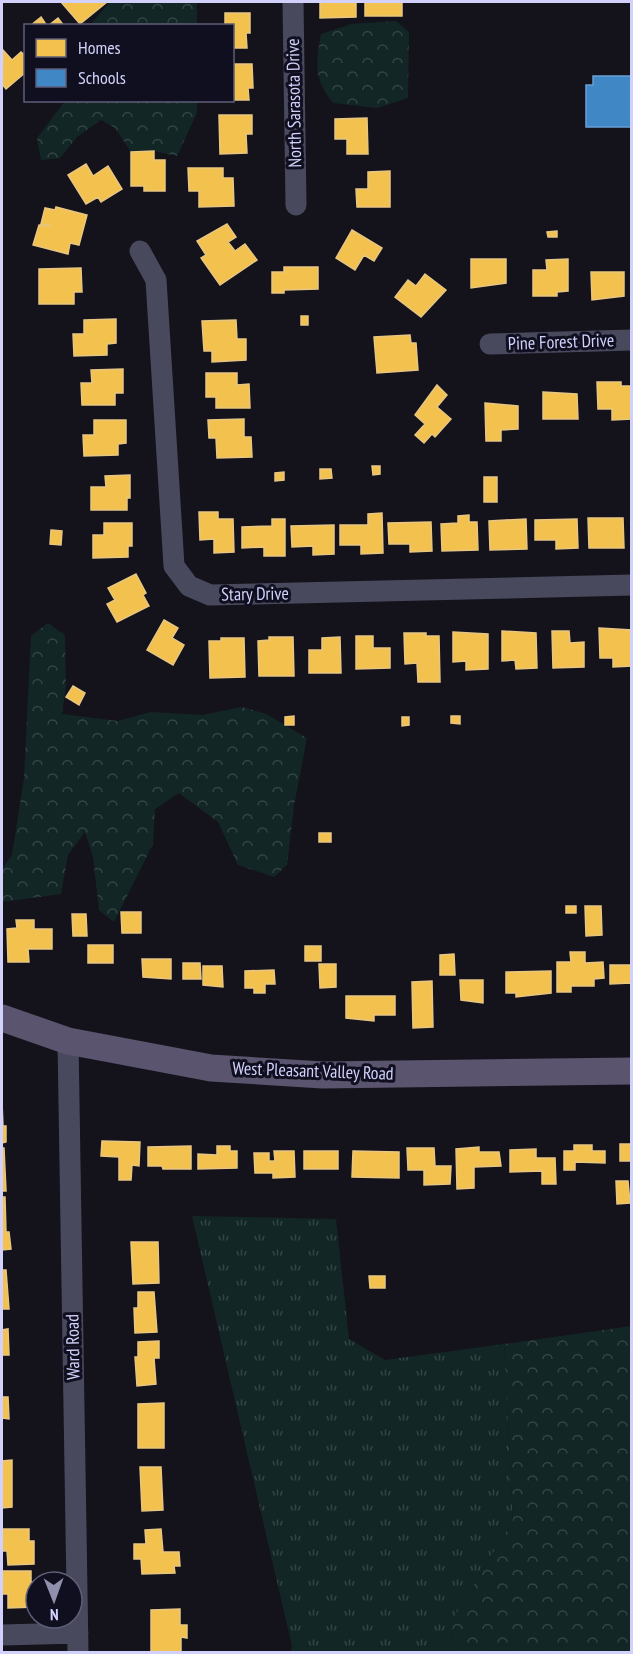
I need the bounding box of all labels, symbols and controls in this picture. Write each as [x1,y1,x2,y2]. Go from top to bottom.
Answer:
legend [24,24,234,102]
text: Homes [78,36,121,59]
street label: North Sarasota Drive [281,38,306,168]
text: Schools [78,66,126,89]
street label: Pine Forest Drive [507,328,615,355]
street label: Stary Drive [221,581,289,606]
street label: West Pleasant Valley Road [232,1056,394,1085]
street label: Ward Road [60,1314,85,1380]
north arrow [24,1570,84,1630]
text: N [50,1605,59,1625]

